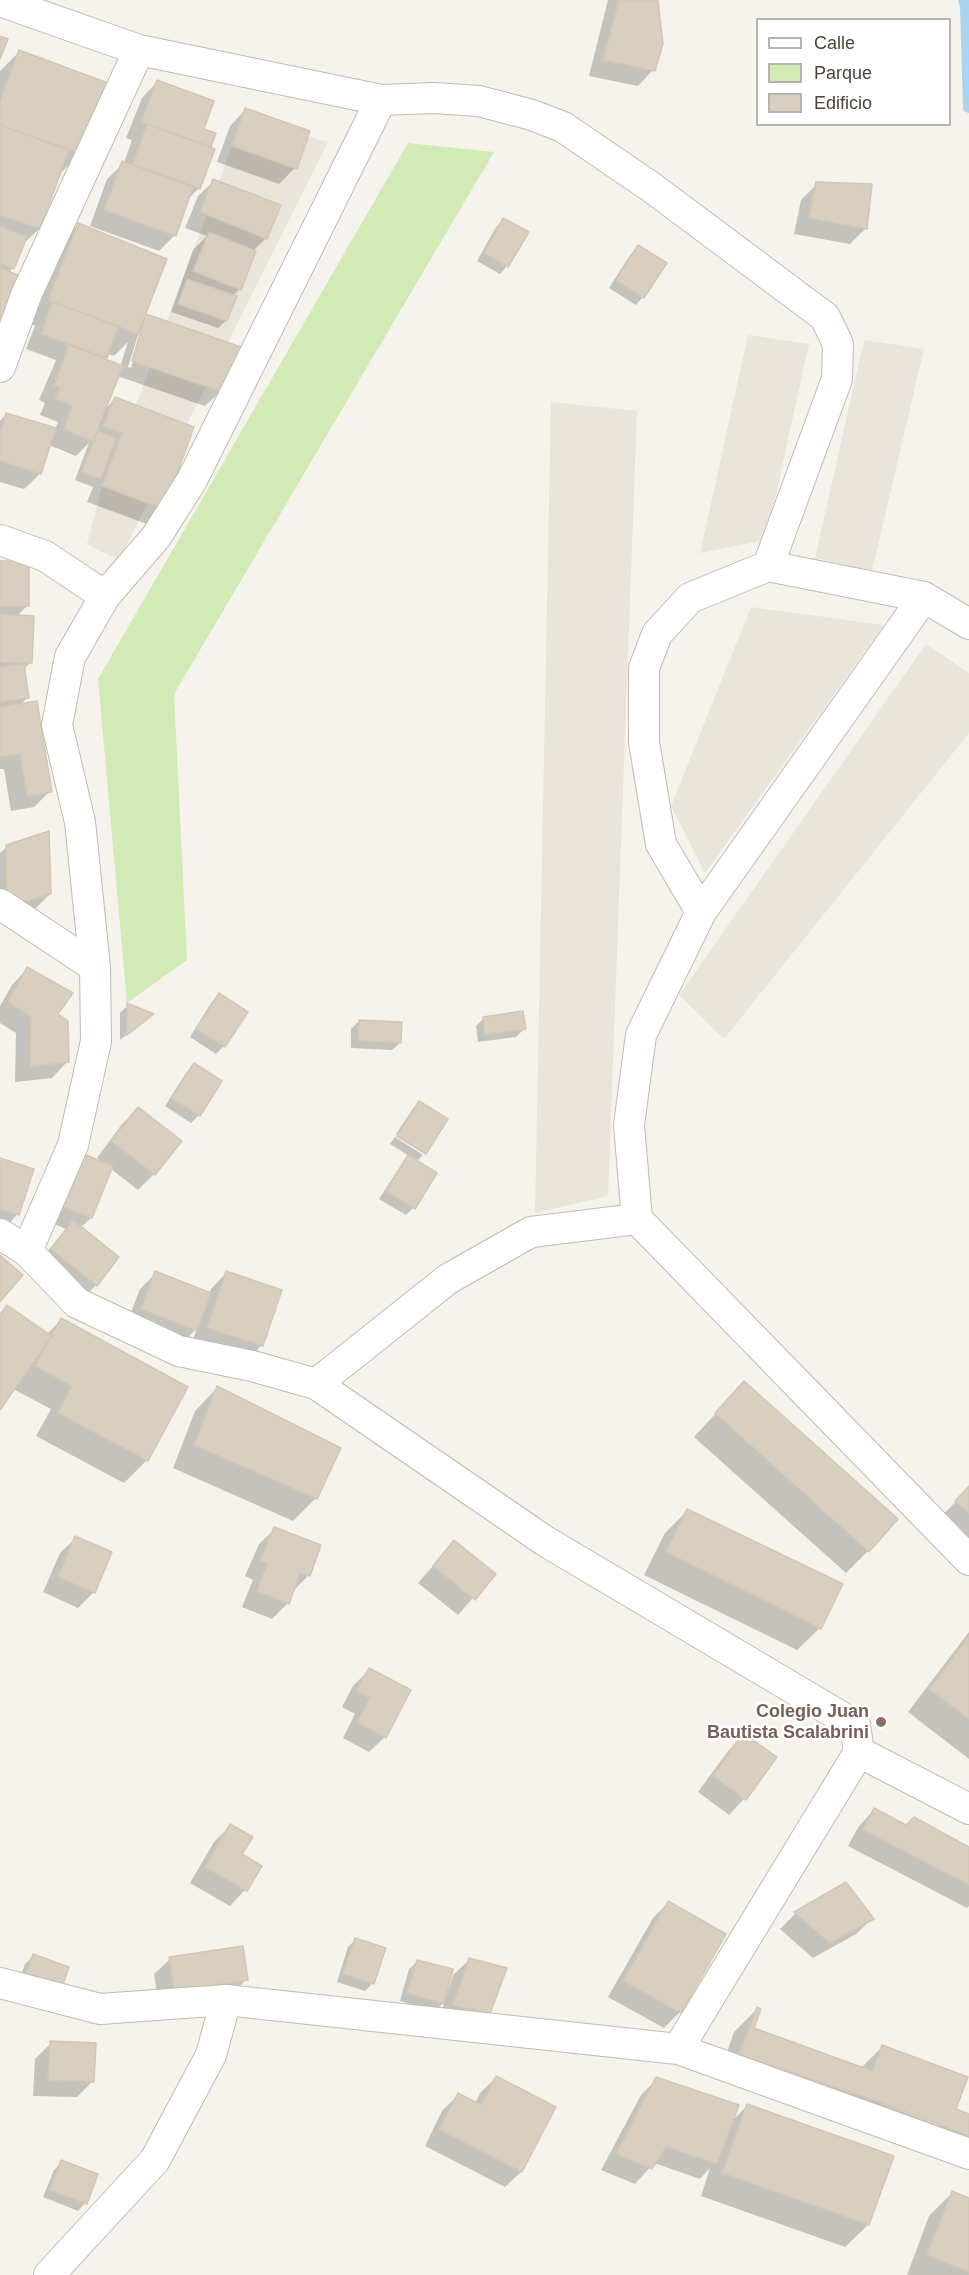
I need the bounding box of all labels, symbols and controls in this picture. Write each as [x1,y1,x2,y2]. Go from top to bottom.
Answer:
legend [756,18,951,126]
text: Calle [814,33,855,53]
text: Parque [814,63,872,83]
text: Edificio [814,93,872,113]
place label: Colegio Juan Bautista Scalabrini [707,1701,869,1744]
marker: Colegio Juan Bautista Scalabrini [874,1715,888,1729]

